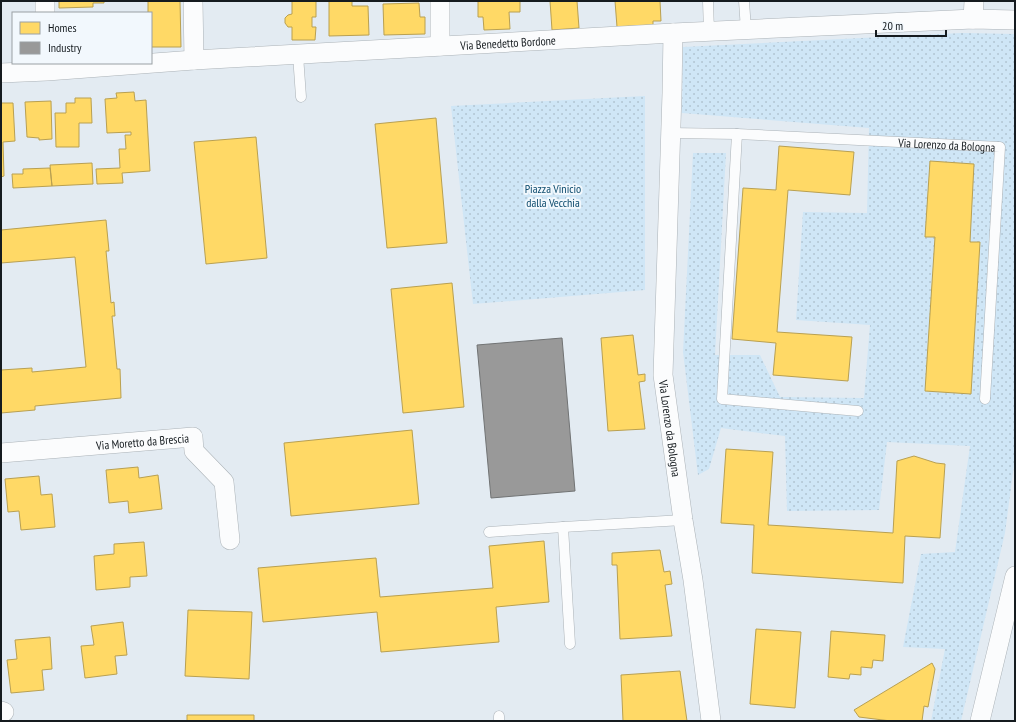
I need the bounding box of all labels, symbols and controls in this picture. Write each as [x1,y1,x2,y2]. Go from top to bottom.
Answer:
legend [12,12,152,64]
scale bar [876,12,946,38]
text: 20 m [882,18,903,33]
text: Homes [48,20,76,35]
street label: Via Benedetto Bordone [459,32,556,53]
text: Industry [48,40,82,55]
street label: Via Lorenzo da Bologna [897,134,996,154]
park label: Piazza Vinicio dalla Vecchia [525,181,581,210]
street label: Via Lorenzo da Bologna [656,378,684,478]
street label: Via Moretto da Brescia [94,430,190,453]

